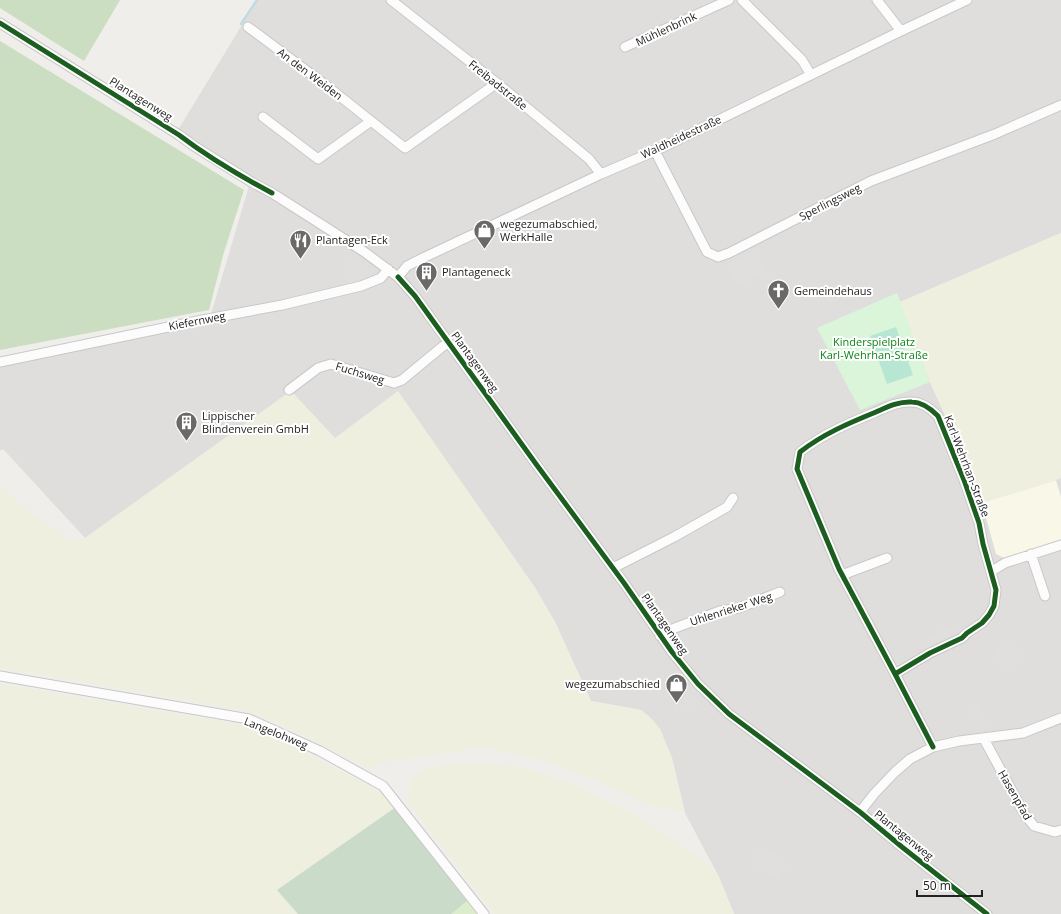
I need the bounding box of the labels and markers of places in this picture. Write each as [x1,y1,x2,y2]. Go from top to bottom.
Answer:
place label: wegezumabschied, WerkHalle [500,216,598,244]
shop icon: wegezumabschied, WerkHalle [471,217,497,250]
restaurant icon: Plantagen-Eck [287,227,313,260]
place label: Plantagen-Eck [316,232,388,247]
building icon: Plantageneck [414,259,440,292]
place label: Plantageneck [442,264,511,279]
church icon: Gemeindehaus [765,278,791,311]
place label: Gemeindehaus [794,283,872,298]
place label: Lippischer Blindenverein GmbH [202,408,309,436]
building icon: Lippischer Blindenverein GmbH [173,409,199,442]
shop icon: wegezumabschied [663,671,689,704]
place label: wegezumabschied [565,676,660,691]

